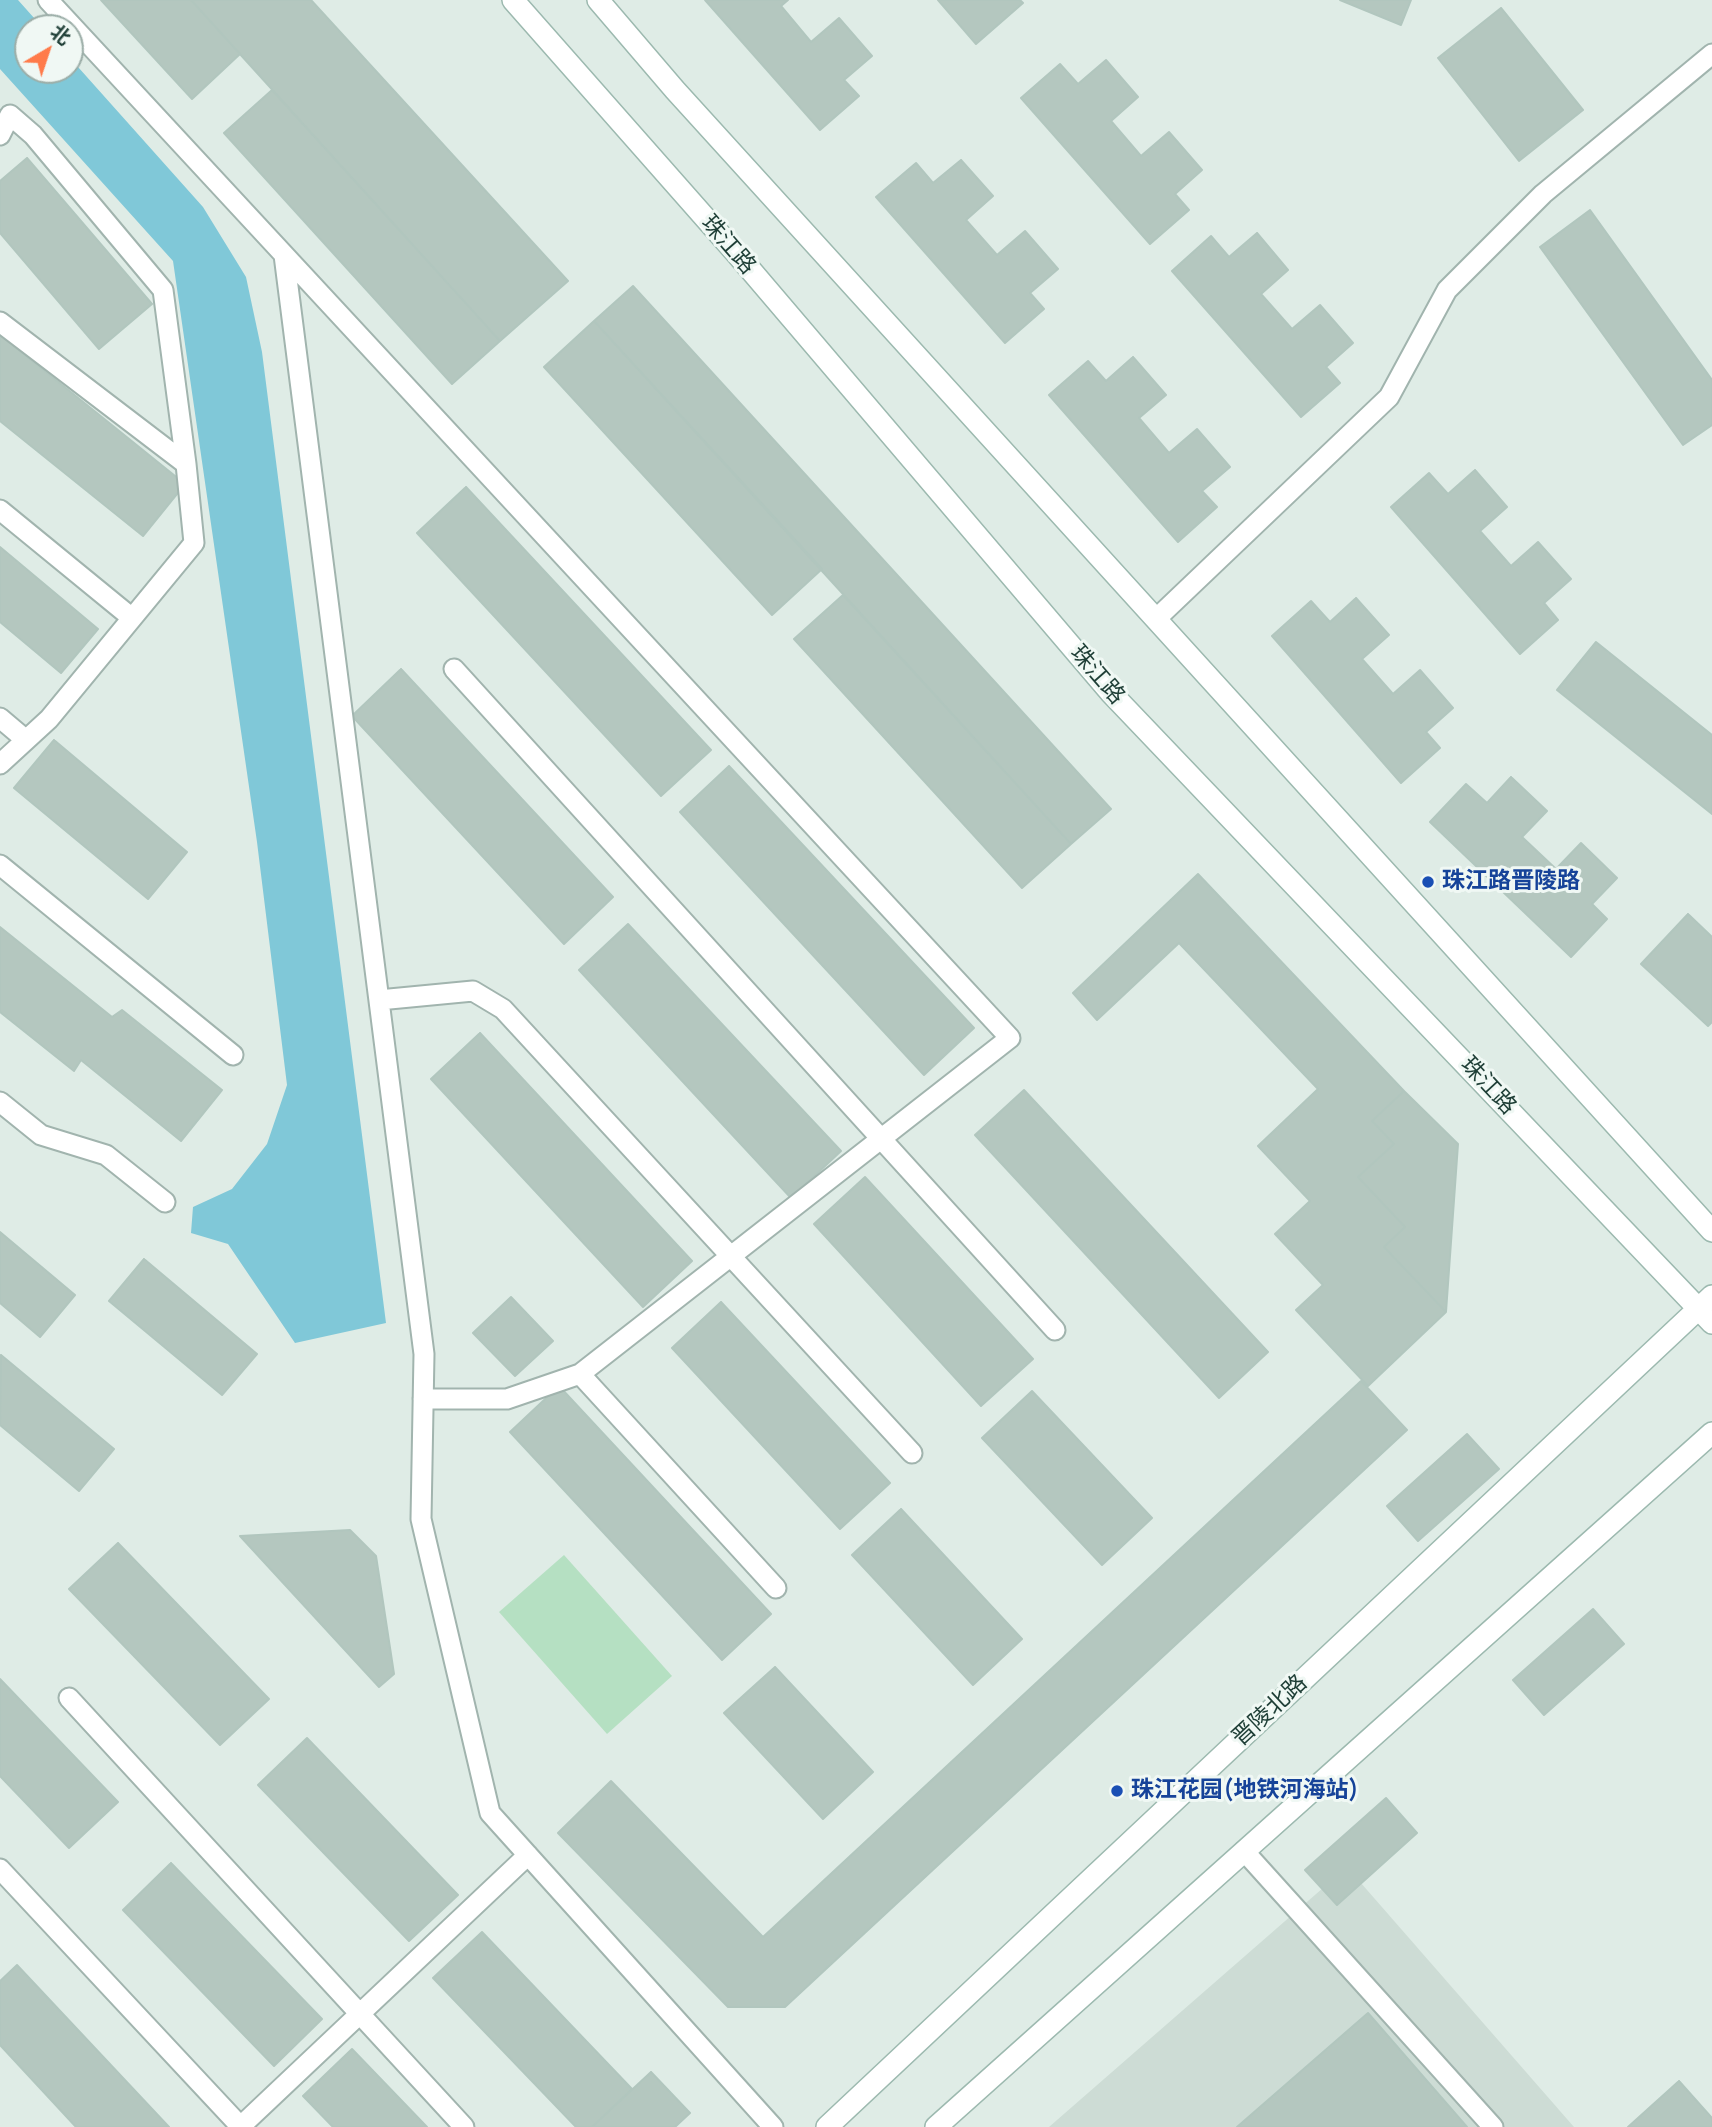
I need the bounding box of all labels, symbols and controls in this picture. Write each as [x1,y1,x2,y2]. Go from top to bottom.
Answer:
north arrow [14,14,84,84]
text: 北 [45,18,77,50]
street label: 珠江路 [695,210,761,280]
street label: 珠江路 [1064,640,1130,710]
place label: 珠江路晋陵路 [1442,868,1580,896]
marker: 珠江路晋陵路 [1420,874,1436,890]
street label: 珠江路 [1454,1051,1522,1121]
street label: 晋陵北路 [1227,1670,1313,1752]
place label: 珠江花园(地铁河海站) [1131,1777,1359,1805]
marker: 珠江花园(地铁河海站) [1109,1783,1125,1799]

